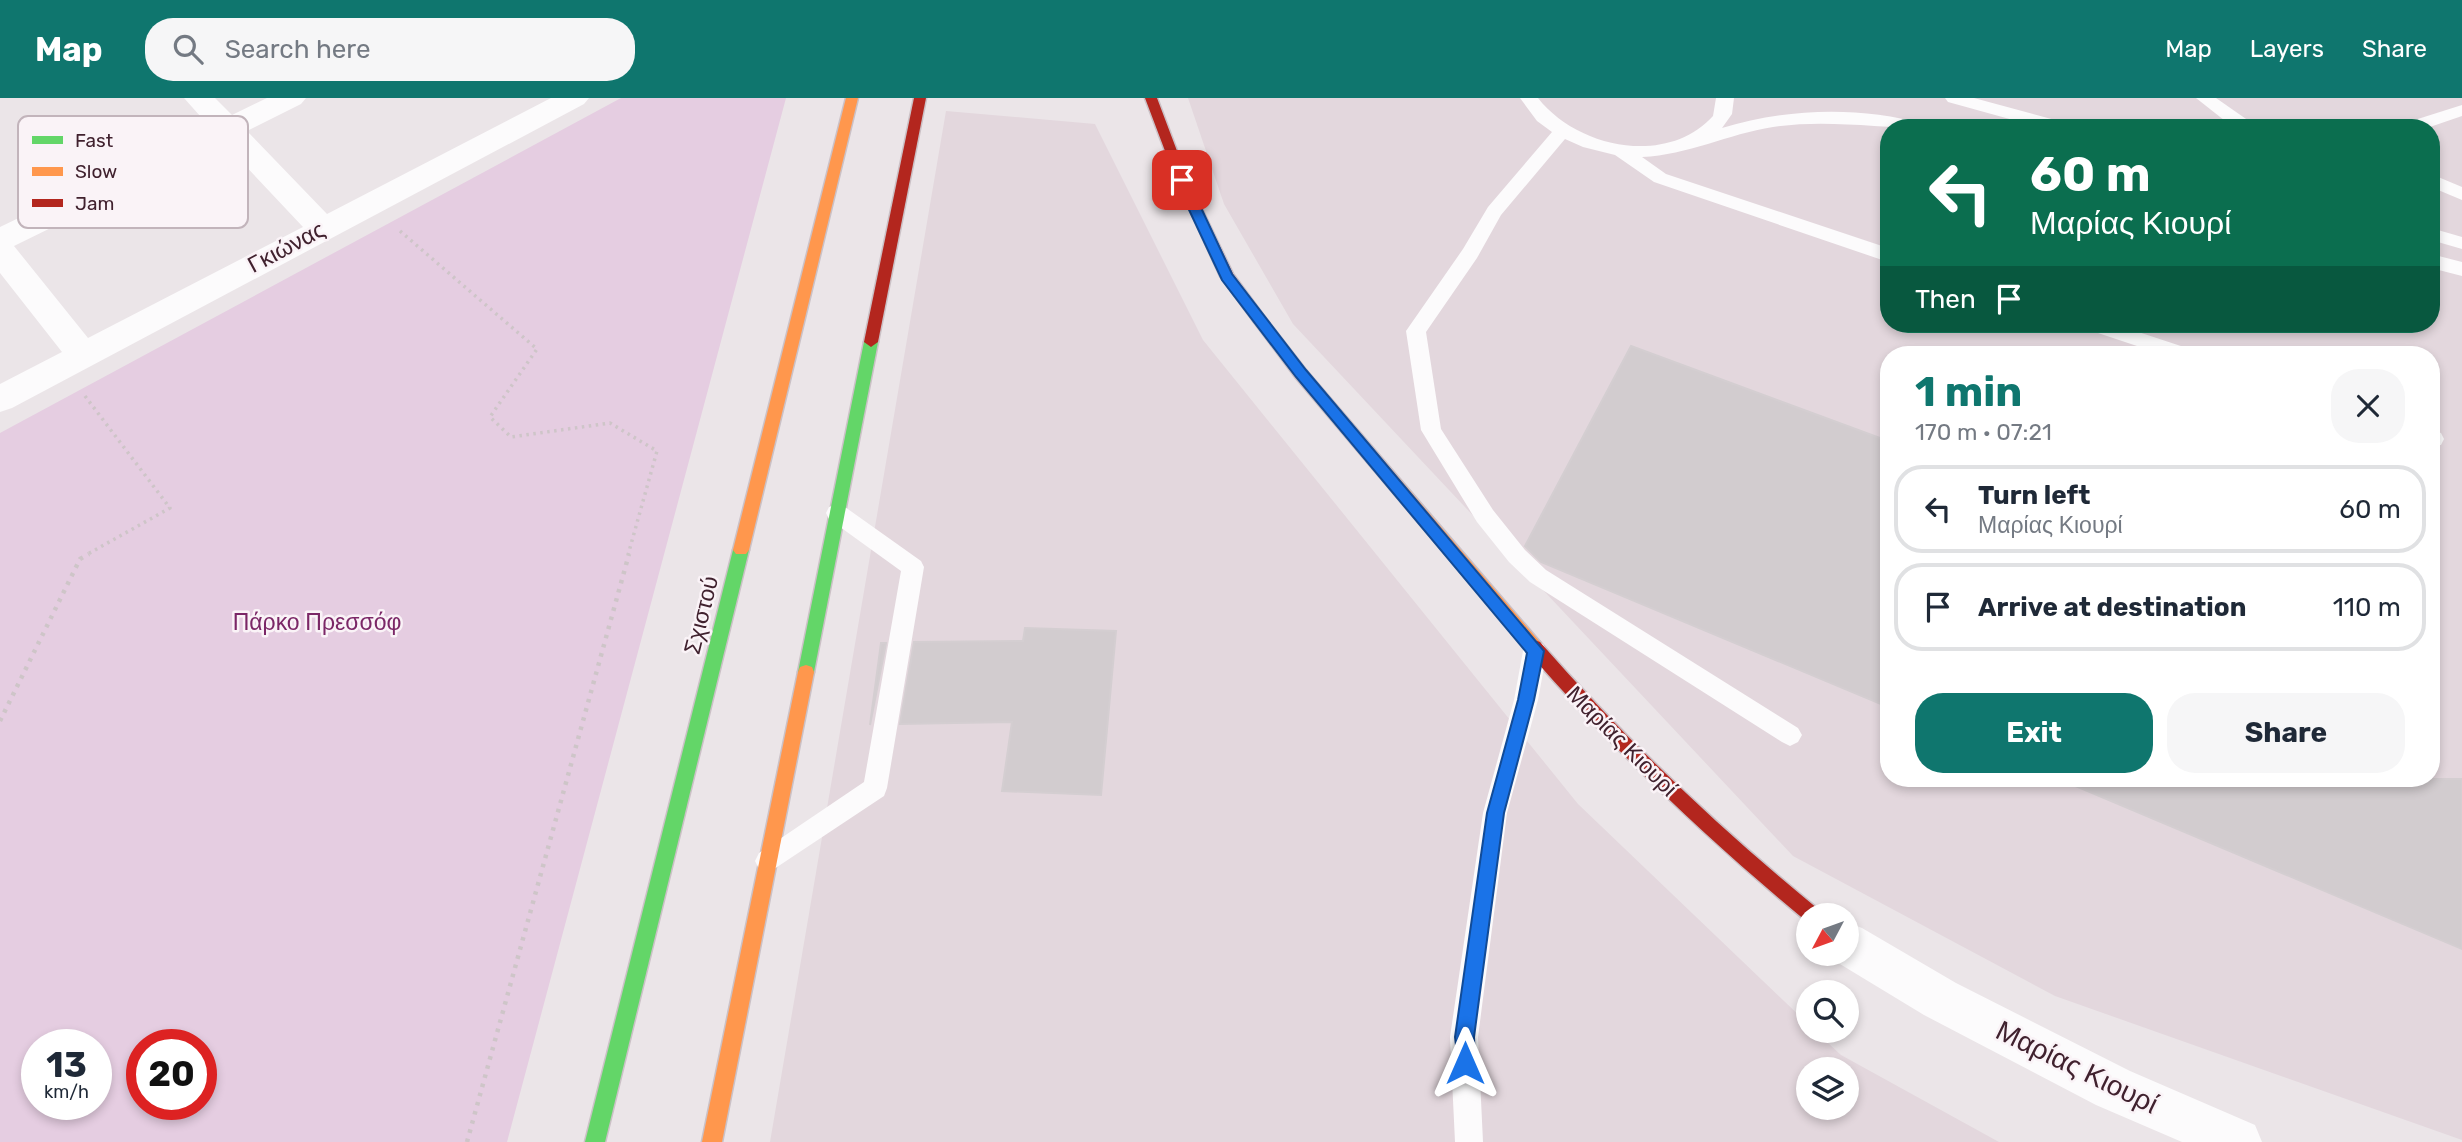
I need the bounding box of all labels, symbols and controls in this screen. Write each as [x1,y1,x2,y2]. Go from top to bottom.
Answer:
search box [145,18,635,81]
text: Map [35,30,103,69]
icon: search [169,30,207,68]
text: Search here [225,34,370,65]
text: Map [2165,35,2212,63]
text: Layers [2250,35,2324,63]
text: Share [2362,35,2427,63]
legend [18,116,248,228]
text: Fast [75,129,114,152]
text: 60 m [2030,145,2151,203]
icon: left [1915,147,2006,238]
pin [1152,150,1212,210]
text: Slow [75,160,117,183]
icon: arrive [1163,161,1201,199]
text: Jam [75,192,114,215]
text: Μαρίας Κιουρί [2030,204,2231,242]
street label: Γκιώνας [243,215,329,279]
icon: arrive [1990,280,2028,318]
text: Then [1915,284,1976,315]
text: 1 min [1915,367,2022,417]
button: close [2331,369,2405,443]
text: 170 m · 07:21 [1915,418,2052,446]
text: Turn left [1978,480,2090,511]
icon: left [1919,490,1957,528]
text: 60 m [2339,494,2401,525]
text: Μαρίας Κιουρί [1978,511,2123,539]
street label: Σχιστού [678,573,724,657]
icon: arrive [1919,588,1957,626]
text: Arrive at destination [1978,592,2246,623]
text: 110 m [2333,592,2401,623]
park label: Πάρκο Πρεσσόφ [233,608,401,636]
street label: Μαρίας Κιουρί [1561,680,1683,802]
button: Exit [1915,693,2153,773]
button: Share [2167,693,2405,773]
north arrow [1796,903,1858,966]
map controls [1796,903,1859,1120]
button: search [1796,980,1859,1043]
street label: Μαρίας Κιουρί [1991,1014,2163,1120]
position arrow [1428,1026,1502,1100]
speed limit sign: 20 [126,1029,217,1120]
text: 13 [46,1044,87,1086]
button: layers [1796,1057,1859,1120]
text: km/h [44,1081,89,1103]

